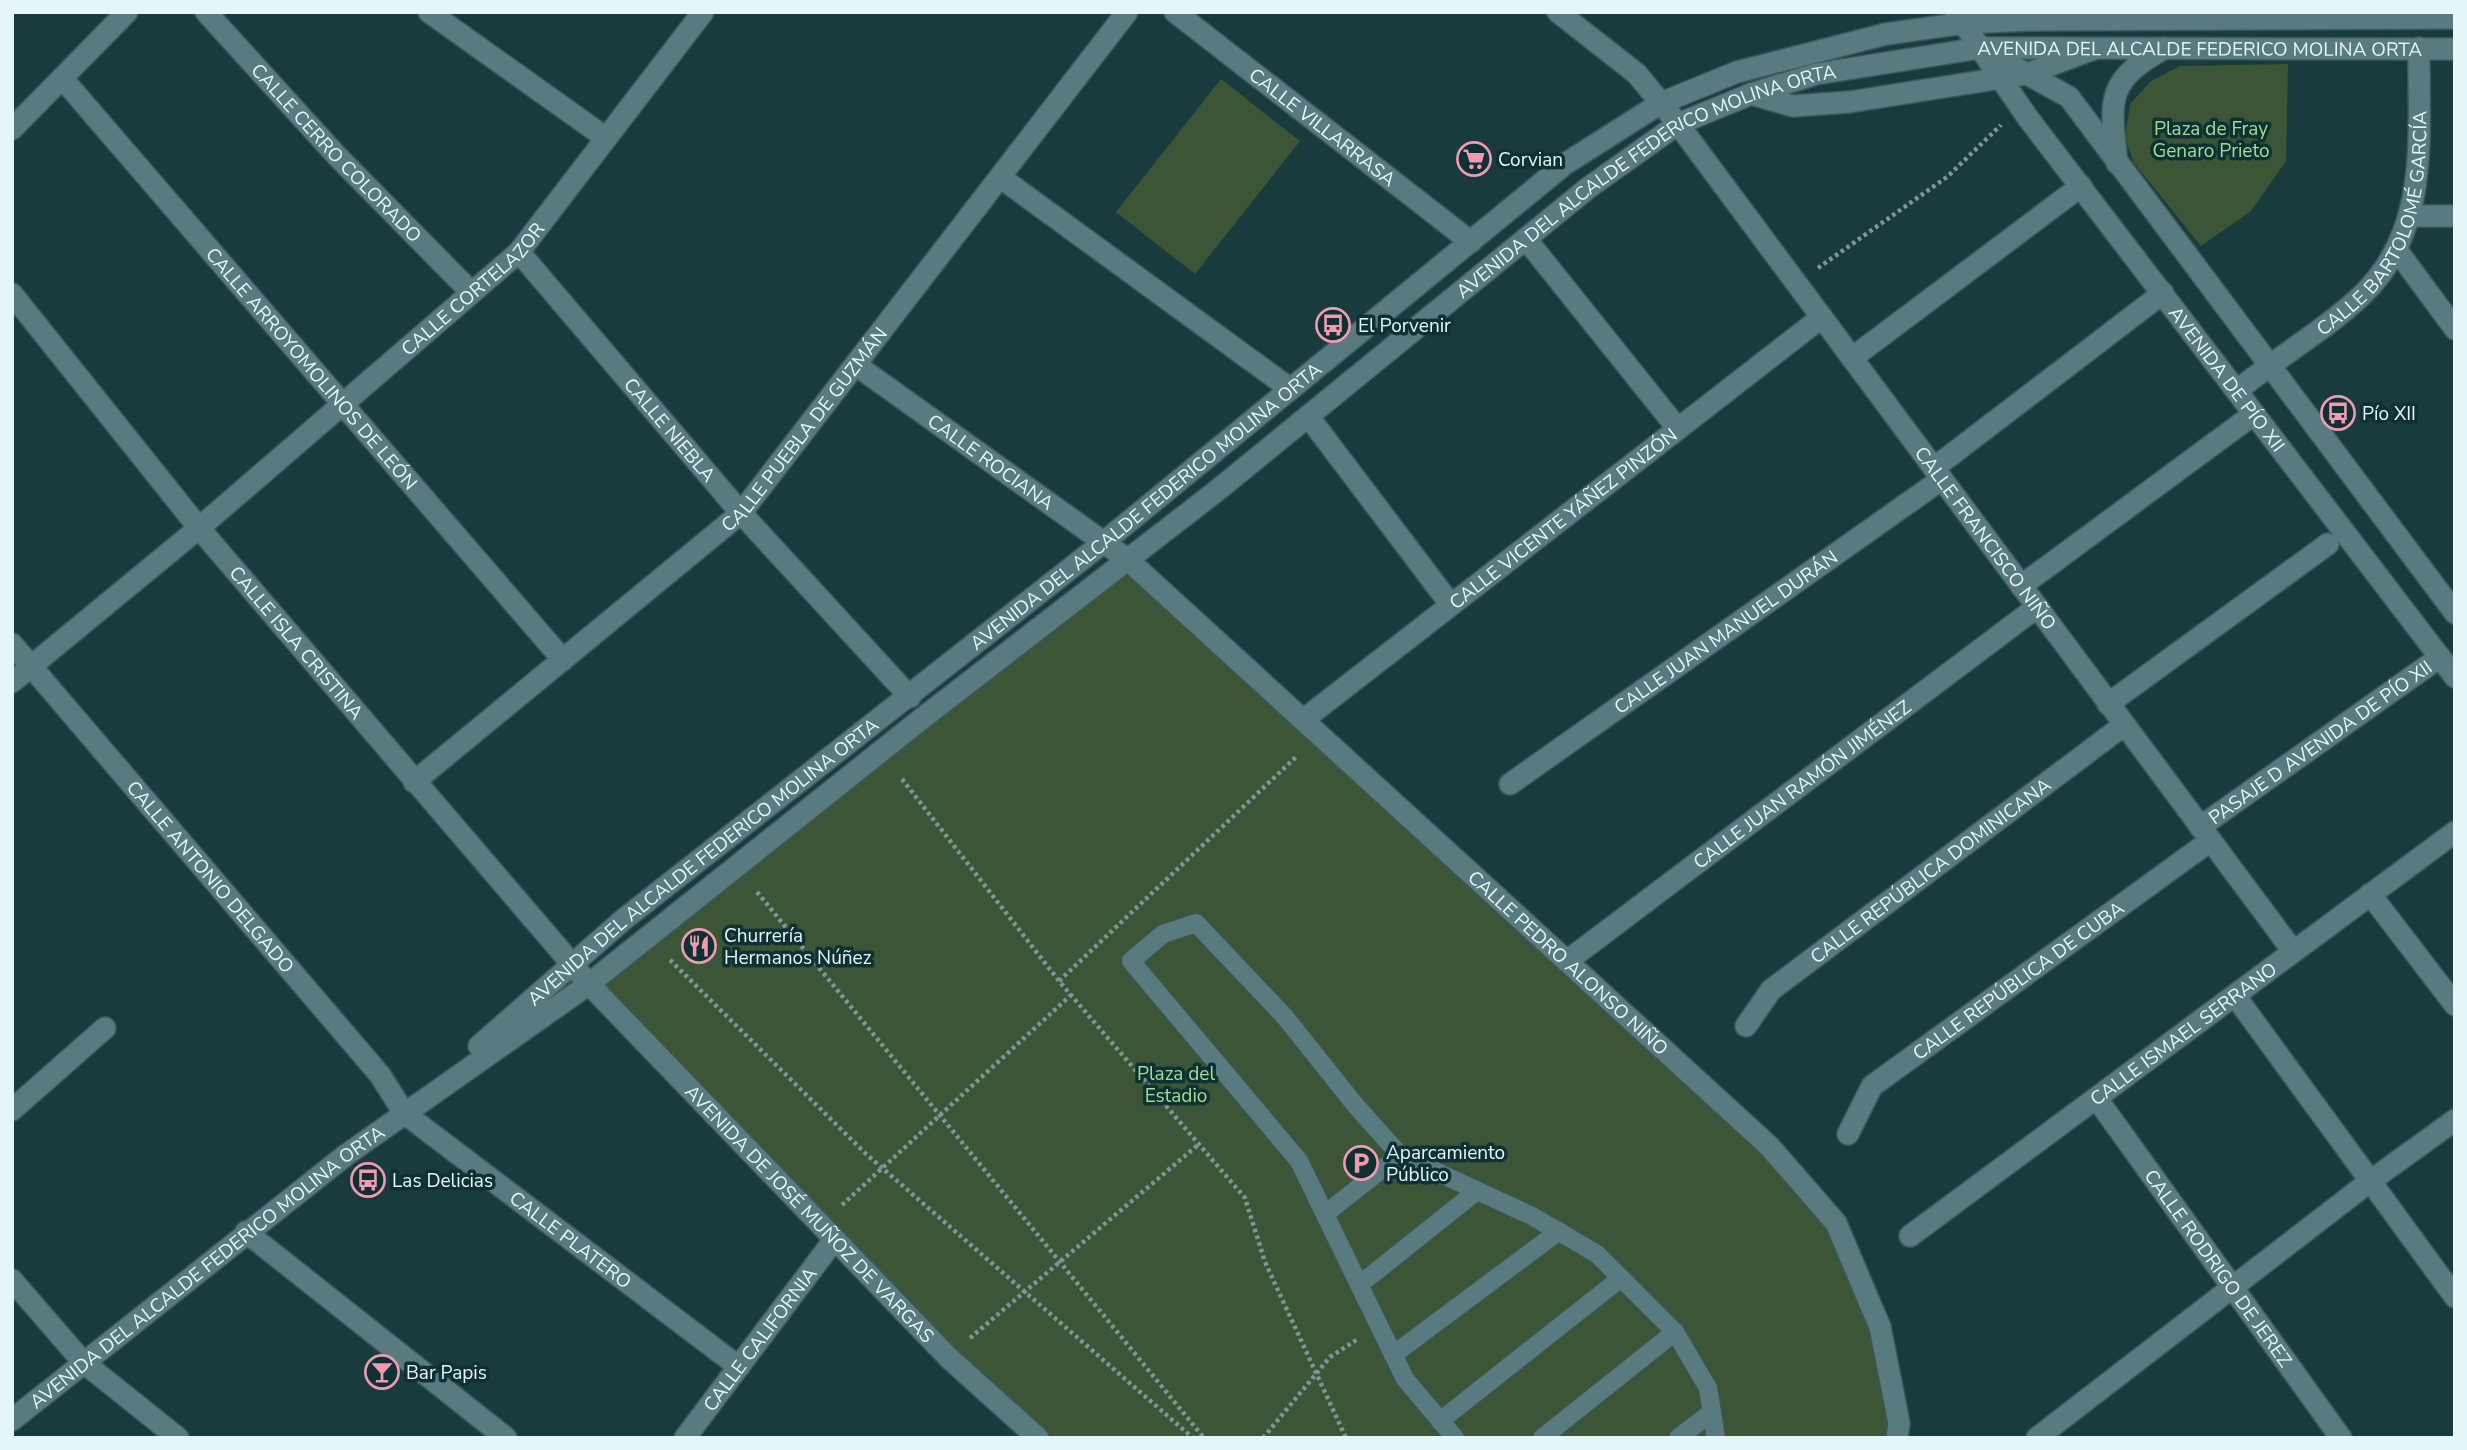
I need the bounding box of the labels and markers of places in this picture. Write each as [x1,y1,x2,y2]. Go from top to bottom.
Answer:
supermarket icon: Corvian [1455,140,1493,178]
place label: Corvian [1498,147,1563,173]
bus stop icon: El Porvenir [1314,306,1352,344]
place label: El Porvenir [1358,313,1451,339]
bus stop icon: Pío XII [2319,394,2357,432]
place label: Pío XII [2362,401,2416,427]
place label: Churrería Hermanos Núñez [724,923,872,971]
restaurant icon: Churrería Hermanos Núñez [680,927,718,965]
place label: Aparcamiento Público [1386,1140,1505,1188]
parking icon: Aparcamiento Público [1342,1144,1380,1182]
bus stop icon: Las Delicias [349,1161,387,1199]
place label: Las Delicias [392,1168,493,1194]
bar icon: Bar Papis [363,1353,401,1391]
place label: Bar Papis [406,1360,487,1386]

